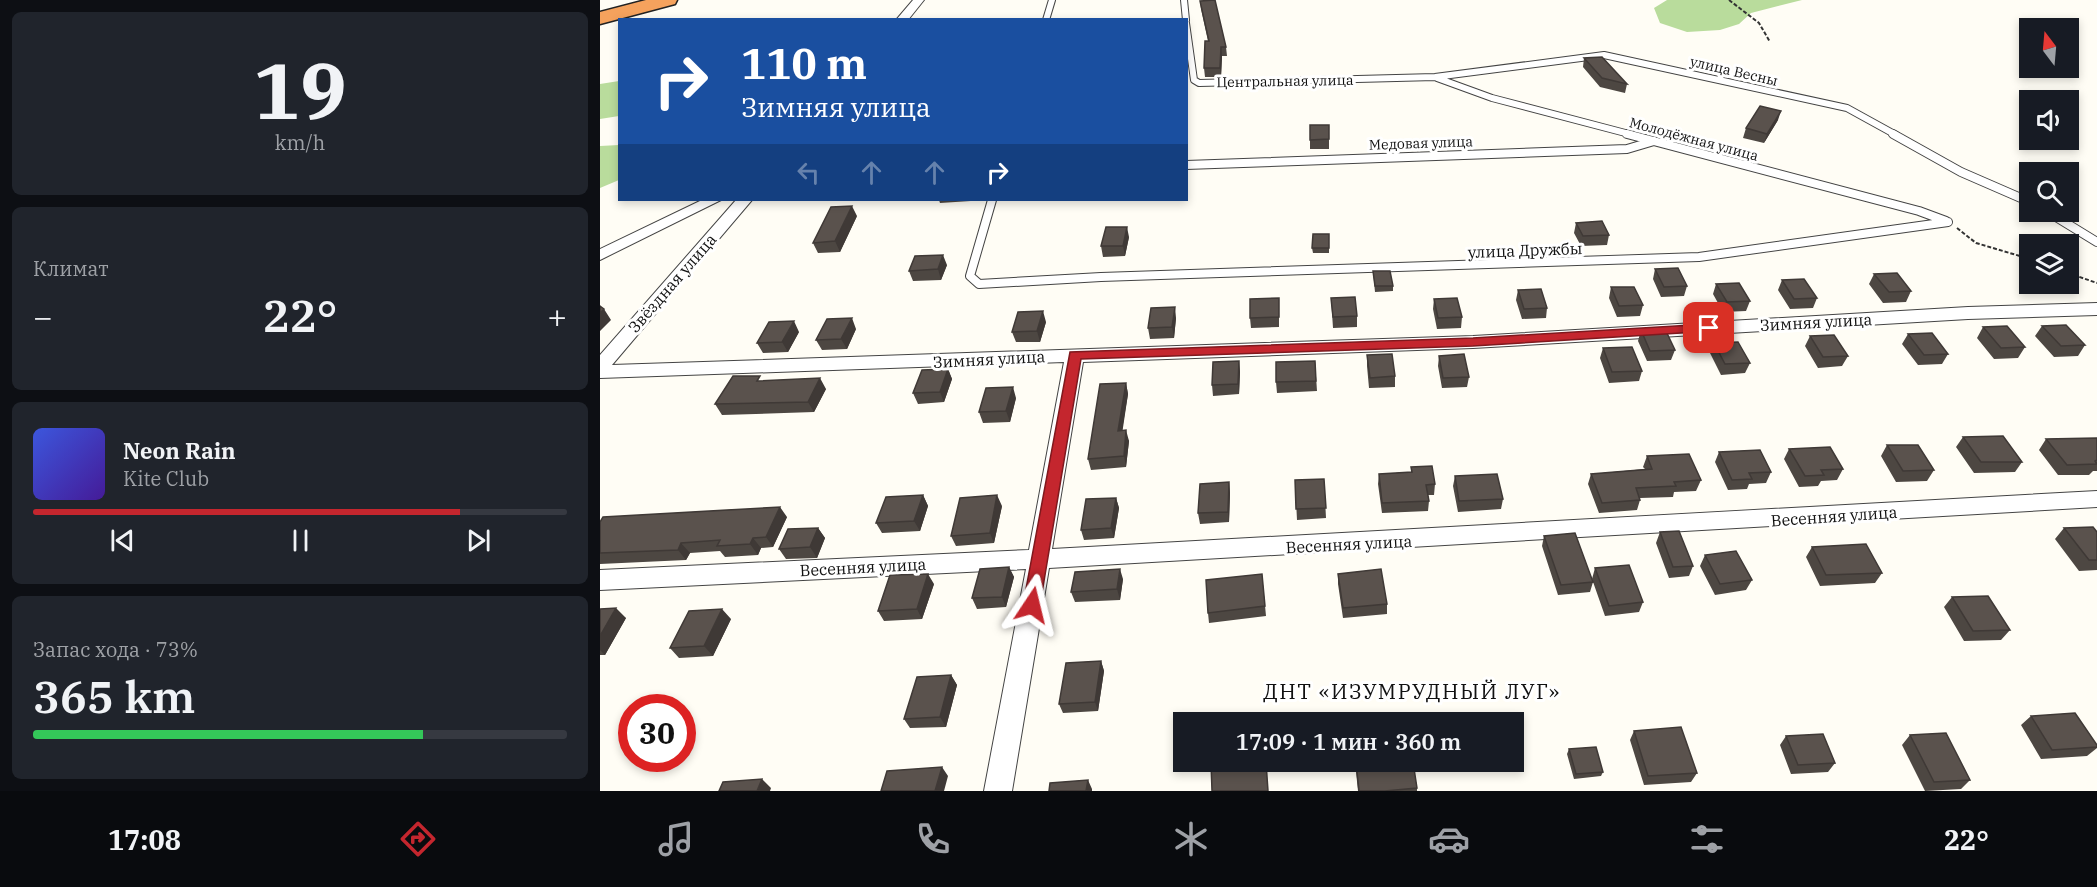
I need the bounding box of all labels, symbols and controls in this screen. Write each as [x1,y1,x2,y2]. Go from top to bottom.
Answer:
north arrow [2019,18,2079,78]
map controls [2019,18,2079,294]
text: 110 m [741,36,867,91]
text: 19 [253,39,347,140]
icon: right [642,42,720,120]
street label: улица Весны [1688,52,1780,90]
street label: Центральная улица [1216,71,1354,91]
text: Зимняя улица [741,89,931,124]
button: sound [2019,90,2079,150]
street label: Молодёжная улица [1627,113,1761,165]
text: km/h [275,129,325,156]
street label: Медовая улица [1369,132,1474,154]
icon: left [792,156,825,189]
icon: ahead [855,156,888,189]
icon: ahead [918,156,951,189]
icon: right [981,156,1014,189]
button: search [2019,162,2079,222]
street label: Звёздная улица [624,229,721,337]
button: layers [2019,234,2079,294]
street label: улица Дружбы [1467,238,1583,262]
text: Климат [33,255,109,282]
text: 22° [262,286,338,344]
text: − [33,295,53,338]
text: + [547,295,567,338]
pin [1683,302,1734,353]
street label: Зимняя улица [1759,309,1873,335]
icon: arrive [1692,311,1725,344]
street label: Зимняя улица [932,346,1046,372]
text: Neon Rain [123,436,236,465]
text: Kite Club [123,465,209,492]
street label: Весенняя улица [1770,502,1898,530]
icon: previous [106,524,139,557]
icon: pause [284,524,317,557]
icon: next [462,524,495,557]
street label: Весенняя улица [1285,531,1413,557]
street label: Весенняя улица [799,554,927,580]
position arrow [1000,573,1064,637]
text: Запас хода · 73% [33,636,198,663]
text: 365 km [33,667,195,725]
district label: ДНТ «ИЗУМРУДНЫЙ ЛУГ» [1263,677,1561,705]
speed limit sign: 30 [618,694,696,772]
text: 17:09 · 1 мин · 360 m [1236,727,1461,756]
icon: directions [397,818,439,860]
icon: music [655,818,697,860]
icon: phone [912,818,954,860]
icon: climate [1170,818,1212,860]
icon: car [1428,818,1470,860]
icon: filters [1686,818,1728,860]
text: 17:08 [108,822,181,857]
text: 22° [1944,822,1989,857]

